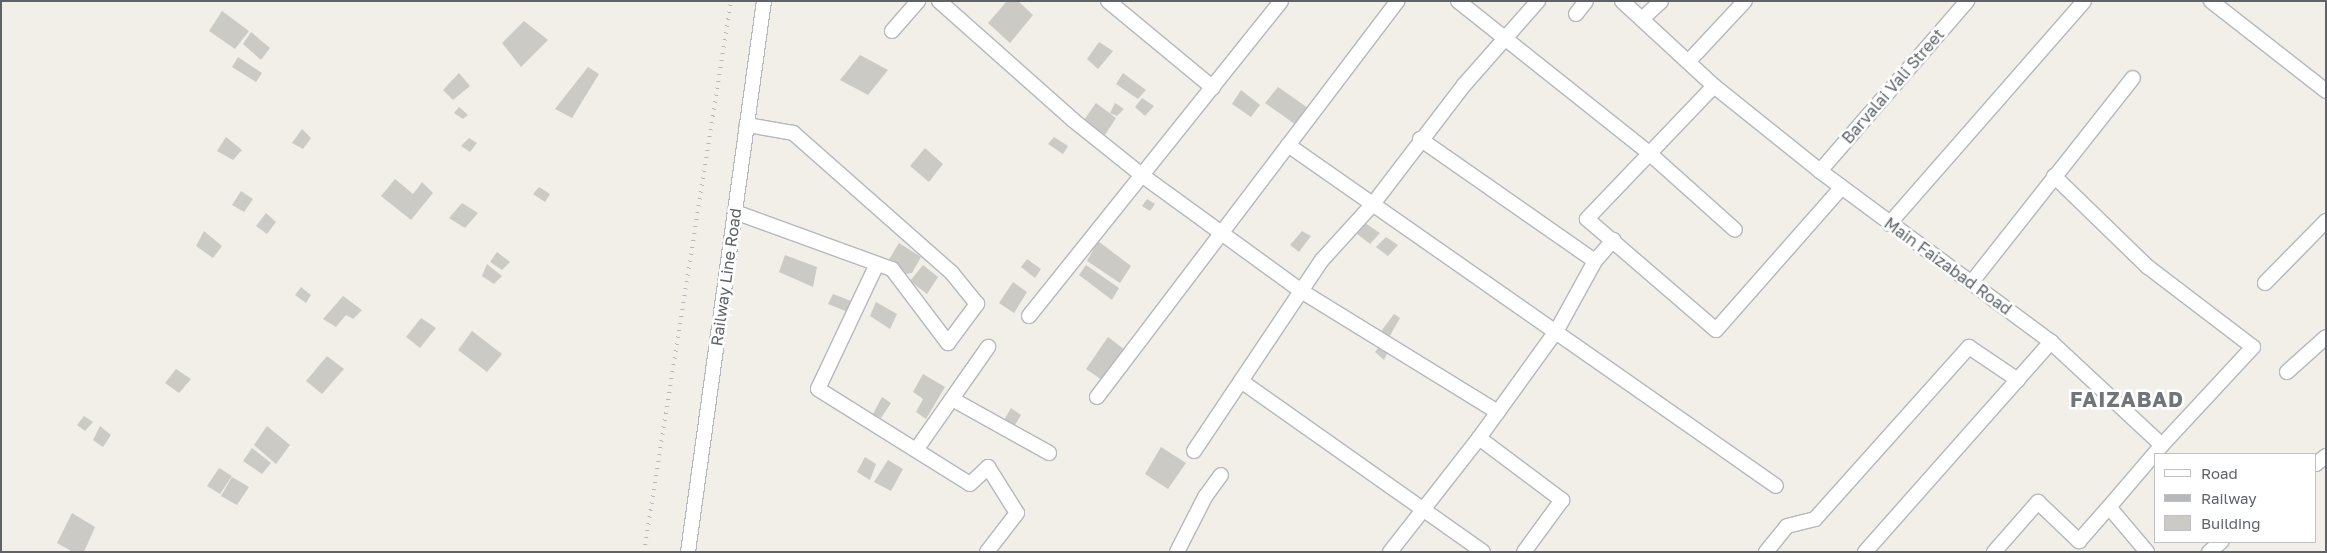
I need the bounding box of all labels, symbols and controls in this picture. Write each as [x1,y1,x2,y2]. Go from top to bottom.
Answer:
street label: Barvalai Vali Street [1838,25,1948,147]
street label: Railway Line Road [707,207,745,347]
street label: Main Faizabad Road [1881,213,2015,319]
district label: FAIZABAD [2069,386,2185,412]
legend [2154,453,2317,543]
text: Road [2201,464,2238,482]
text: Railway [2201,489,2257,507]
text: Building [2201,514,2261,532]

